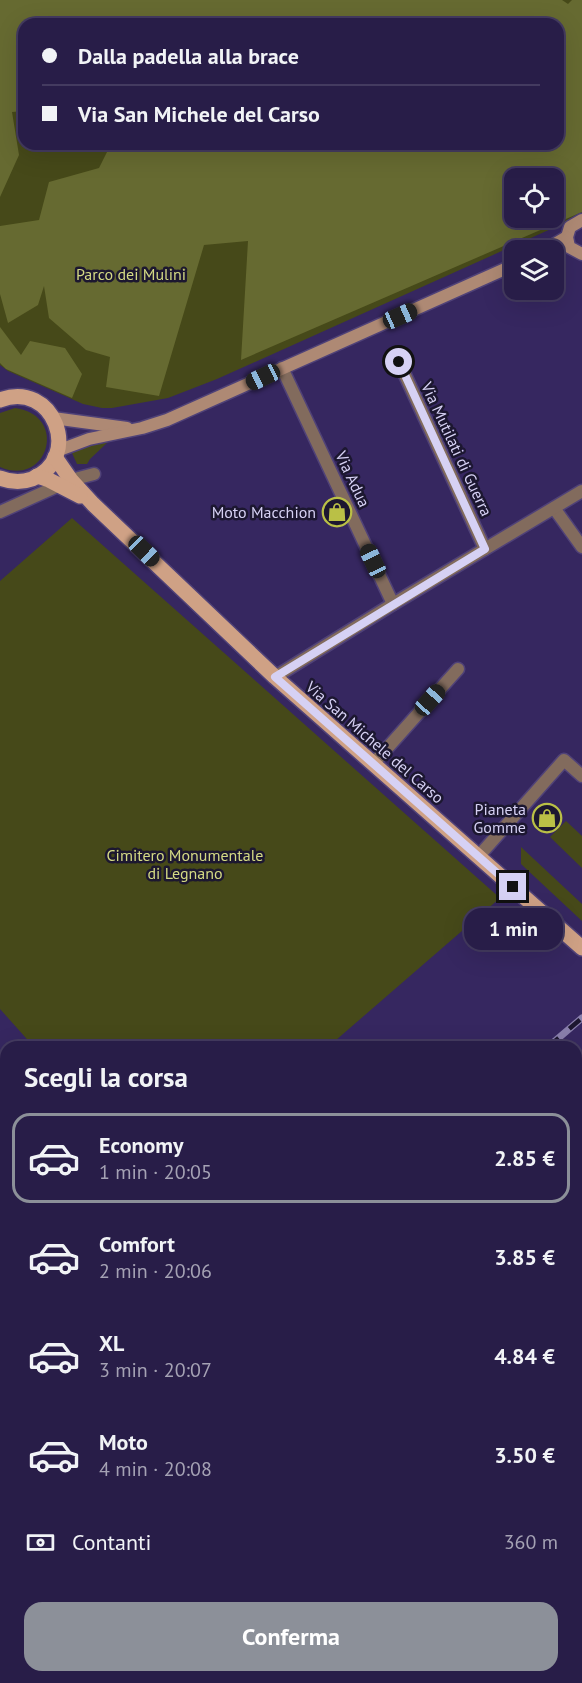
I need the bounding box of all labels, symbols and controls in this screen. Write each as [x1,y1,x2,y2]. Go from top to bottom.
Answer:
text: Dalla padella alla brace [78,42,299,70]
text: Via San Michele del Carso [78,100,320,128]
map controls [504,168,564,300]
button: locate [504,168,564,228]
button: layers [504,240,564,300]
park label: Parco dei Mulini [76,264,186,284]
car [380,300,420,332]
route start [385,348,412,375]
car [243,361,283,393]
street label: Via Mutilati di Guerra [417,378,497,519]
street label: Via Adua [331,447,375,510]
shop icon: Moto Macchion [321,496,353,528]
place label: Moto Macchion [212,502,316,522]
car [125,532,163,570]
car [357,541,389,581]
street label: Via San Michele del Carso [301,676,448,807]
car [411,681,449,719]
place label: Pianeta Gomme [474,799,526,837]
shop icon: Pianeta Gomme [531,802,563,834]
park label: Cimitero Monumentale di Legnano [106,845,264,883]
route end [499,873,526,900]
callout: 1 min [464,908,562,950]
text: 1 min [489,916,538,942]
text: Scegli la corsa [24,1060,188,1094]
icon: car [27,1131,81,1185]
text: Economy [99,1131,183,1159]
text: 2.85 € [494,1144,555,1172]
text: 1 min · 20:05 [99,1159,212,1185]
icon: car [27,1230,81,1284]
text: Comfort [99,1230,175,1258]
text: 3.85 € [494,1243,555,1271]
text: 2 min · 20:06 [99,1258,212,1284]
icon: car [27,1329,81,1383]
text: XL [99,1329,124,1357]
text: 4.84 € [494,1342,555,1370]
text: 3 min · 20:07 [99,1357,212,1383]
icon: car [27,1428,81,1482]
text: Moto [99,1428,148,1456]
text: 3.50 € [494,1441,555,1469]
text: 4 min · 20:08 [99,1456,212,1482]
icon: cash [24,1526,57,1559]
text: Contanti [72,1528,151,1556]
text: 360 m [504,1529,558,1555]
button: Conferma [24,1602,558,1671]

